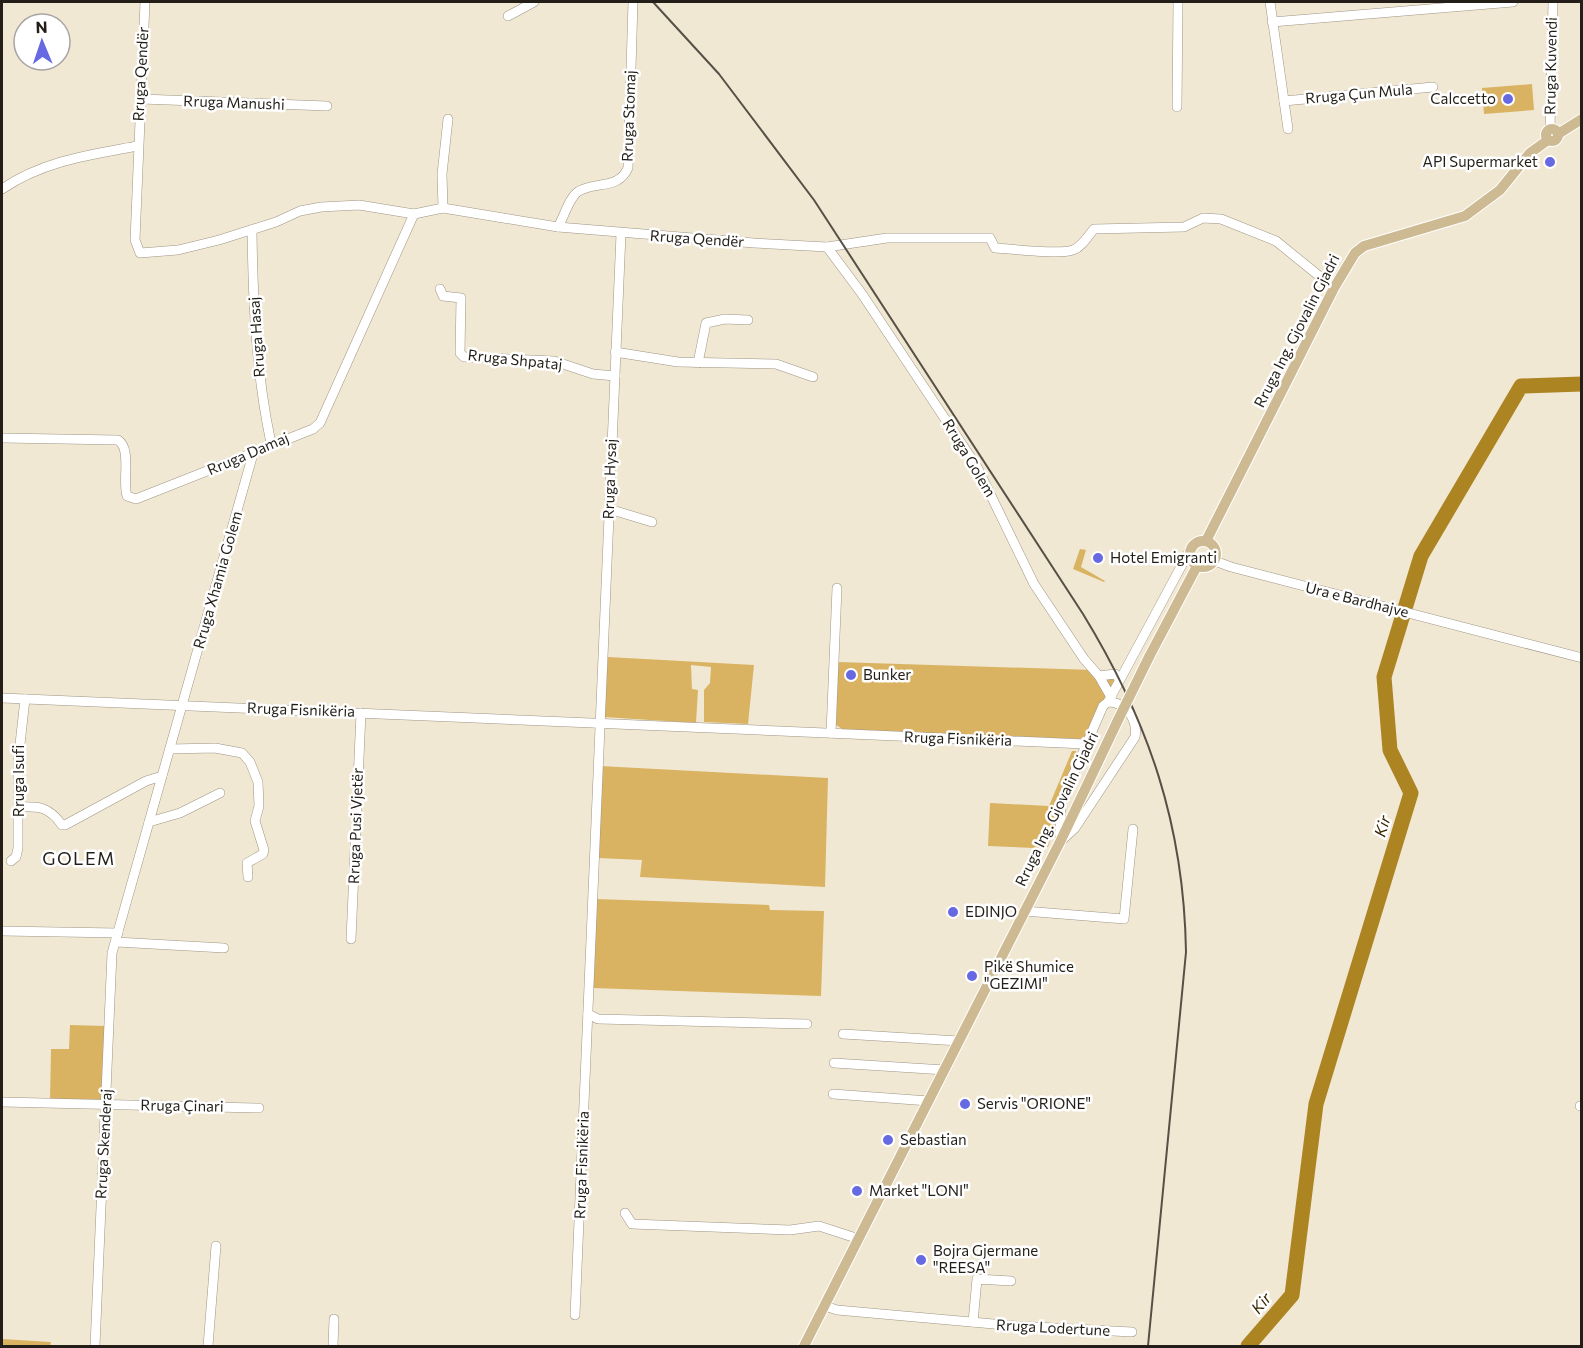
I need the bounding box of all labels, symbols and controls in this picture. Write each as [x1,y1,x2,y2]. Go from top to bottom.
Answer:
north arrow [12,12,72,72]
text: N [35,17,48,36]
street label: Rruga Kuvendi [1540,17,1560,115]
street label: Rruga Qendër [129,26,151,122]
street label: Rruga Stomaj [617,70,639,162]
street label: Rruga Çun Mula [1305,79,1413,107]
place label: Calccetto [1430,89,1496,107]
street label: Rruga Manushi [183,91,285,113]
marker: Calccetto [1501,92,1515,106]
place label: API Supermarket [1423,152,1538,170]
marker: API Supermarket [1543,155,1557,169]
street label: Rruga Qendër [649,226,745,250]
street label: Rruga Ing. Gjovalin Gjadri [1250,251,1343,410]
street label: Rruga Hasaj [244,296,268,378]
street label: Rruga Shpataj [467,345,563,373]
street label: Rruga Golem [939,415,1000,500]
street label: Rruga Damaj [204,428,291,478]
street label: Rruga Hysaj [599,438,619,520]
street label: Rruga Xhamia Golem [189,509,245,651]
place label: Hotel Emigranti [1110,548,1217,566]
marker: Hotel Emigranti [1091,551,1105,565]
street label: Ura e Bardhajve [1304,577,1411,621]
place label: Bunker [863,665,911,683]
marker: Bunker [844,668,858,682]
street label: Rruga Fisnikëria [247,698,355,720]
street label: Rruga Fisnikëria [904,727,1012,749]
street label: Rruga Ing. Gjovalin Gjadri [1011,728,1101,889]
street label: Rruga Isufi [9,745,27,817]
street label: Rruga Pusi Vjetër [344,767,366,884]
water label: Kir [1369,812,1394,839]
district label: GOLEM [42,847,116,869]
place label: EDINJO [965,902,1017,920]
marker: EDINJO [946,905,960,919]
place label: Pikë Shumice "GEZIMI" [984,957,1074,992]
marker: Pikë Shumice "GEZIMI" [965,969,979,983]
street label: Rruga Skenderaj [91,1088,115,1200]
place label: Servis "ORIONE" [977,1094,1091,1112]
street label: Rruga Çinari [140,1095,224,1115]
marker: Servis "ORIONE" [958,1097,972,1111]
street label: Rruga Fisnikëria [570,1111,592,1219]
place label: Sebastian [900,1130,967,1148]
marker: Sebastian [881,1133,895,1147]
place label: Market "LONI" [869,1181,969,1199]
marker: Market "LONI" [850,1184,864,1198]
place label: Bojra Gjermane "REESA" [933,1241,1038,1276]
marker: Bojra Gjermane "REESA" [914,1253,928,1267]
water label: Kir [1247,1288,1275,1317]
street label: Rruga Lodertune [996,1315,1111,1339]

